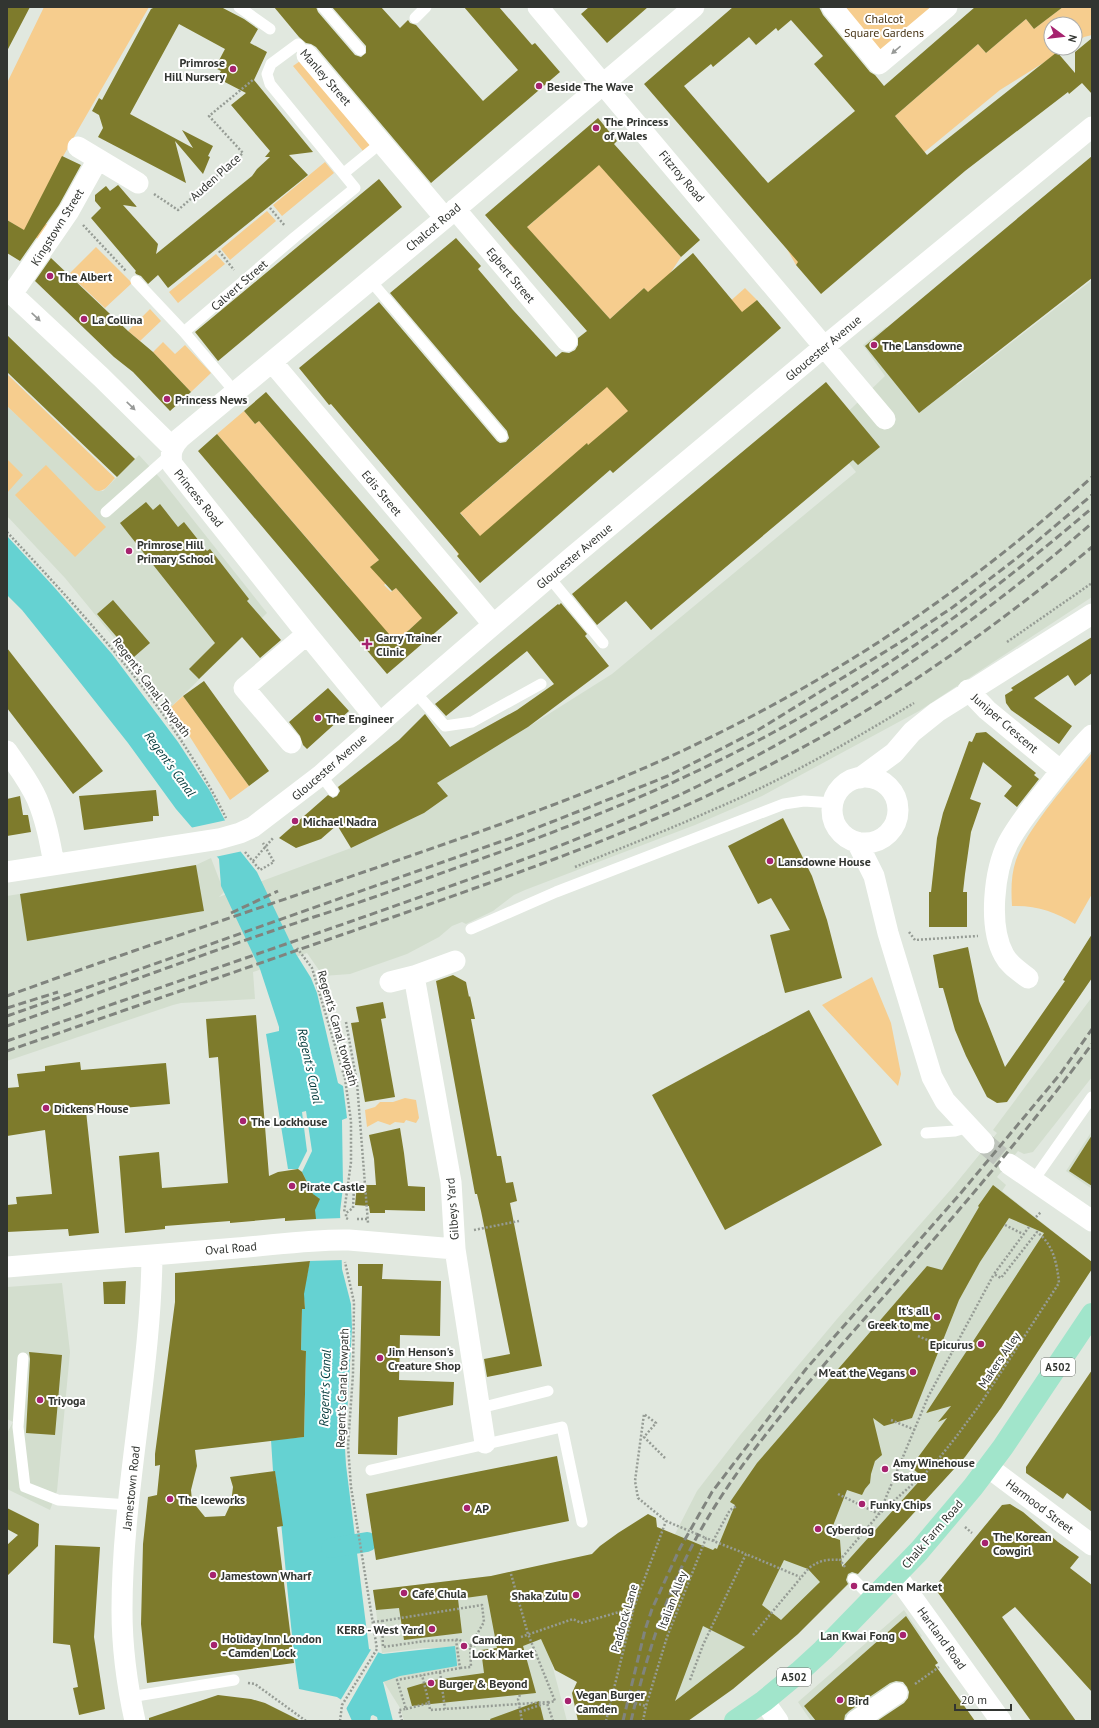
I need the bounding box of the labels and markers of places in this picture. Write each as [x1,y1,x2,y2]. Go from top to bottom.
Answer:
place label: Primrose Hill Nursery [164,55,225,84]
marker: Primrose Hill Nursery [228,64,238,74]
place label: Beside The Wave [547,79,633,94]
marker: Beside The Wave [534,81,544,91]
place label: The Princess of Wales [604,114,668,143]
marker: The Princess of Wales [591,123,601,133]
place label: The Albert [58,269,113,284]
marker: The Albert [45,271,55,281]
place label: La Collina [92,312,143,327]
marker: La Collina [79,314,89,324]
place label: The Lansdowne [882,338,962,353]
marker: The Lansdowne [869,340,879,350]
place label: Princess News [175,392,247,407]
marker: Princess News [162,394,172,404]
place label: Primrose Hill Primary School [137,537,214,566]
marker: Primrose Hill Primary School [124,546,134,556]
place label: Garry Trainer Clinic [376,630,442,659]
marker: Garry Trainer Clinic [361,638,373,650]
place label: The Engineer [326,711,395,726]
marker: The Engineer [313,713,323,723]
place label: Michael Nadra [303,814,377,829]
marker: Michael Nadra [290,816,300,826]
place label: Lansdowne House [778,854,871,869]
marker: Lansdowne House [765,856,775,866]
place label: Dickens House [54,1101,129,1116]
marker: Dickens House [41,1103,51,1113]
place label: The Lockhouse [251,1114,327,1129]
marker: The Lockhouse [238,1116,248,1126]
place label: Pirate Castle [300,1179,365,1194]
marker: Pirate Castle [287,1181,297,1191]
place label: It's all Greek to me [867,1303,929,1332]
marker: It's all Greek to me [932,1312,942,1322]
place label: Epicurus [930,1337,973,1352]
marker: Epicurus [976,1339,986,1349]
place label: Jim Henson's Creature Shop [387,1344,461,1373]
marker: Jim Henson's Creature Shop [375,1353,385,1363]
place label: M'eat the Vegans [818,1365,905,1380]
marker: M'eat the Vegans [908,1367,918,1377]
place label: Triyoga [48,1393,86,1408]
marker: Triyoga [35,1395,45,1405]
place label: Amy Winehouse Statue [893,1455,975,1484]
marker: Amy Winehouse Statue [880,1464,890,1474]
place label: The Iceworks [178,1492,245,1507]
marker: The Iceworks [165,1494,175,1504]
place label: Funky Chips [870,1497,931,1512]
marker: Funky Chips [857,1499,867,1509]
place label: AP [475,1501,489,1516]
marker: AP [462,1503,472,1513]
place label: Cyberdog [826,1522,874,1537]
marker: Cyberdog [813,1524,823,1534]
place label: The Korean Cowgirl [993,1529,1052,1558]
marker: The Korean Cowgirl [980,1538,990,1548]
place label: Jamestown Wharf [220,1568,312,1583]
marker: Jamestown Wharf [208,1570,218,1580]
place label: Camden Market [862,1579,943,1594]
marker: Camden Market [849,1581,859,1591]
place label: Café Chula [412,1586,467,1601]
marker: Café Chula [399,1588,409,1598]
place label: Shaka Zulu [512,1588,568,1603]
marker: Shaka Zulu [571,1590,581,1600]
place label: KERB - West Yard [337,1622,424,1637]
marker: KERB - West Yard [427,1624,437,1634]
place label: Lan Kwai Fong [820,1628,895,1643]
marker: Lan Kwai Fong [898,1630,908,1640]
place label: Holiday Inn London - Camden Lock [222,1631,322,1660]
place label: Camden Lock Market [472,1632,535,1661]
marker: Holiday Inn London - Camden Lock [209,1640,219,1650]
marker: Camden Lock Market [459,1641,469,1651]
place label: Burger & Beyond [439,1676,527,1691]
marker: Burger & Beyond [426,1678,436,1688]
place label: Vegan Burger Camden [575,1687,646,1716]
place label: Bird [848,1693,869,1708]
marker: Bird [835,1695,845,1705]
marker: Vegan Burger Camden [563,1696,573,1706]

